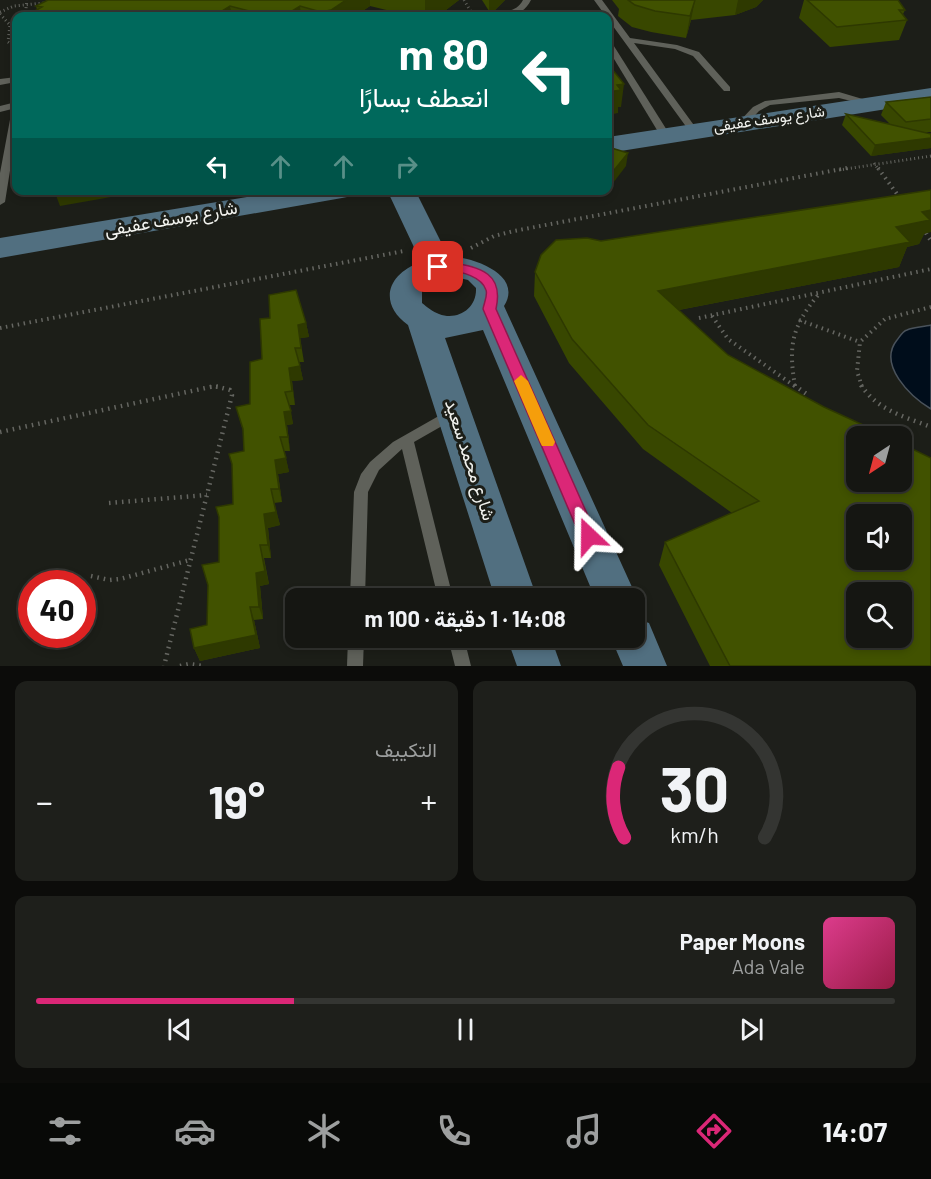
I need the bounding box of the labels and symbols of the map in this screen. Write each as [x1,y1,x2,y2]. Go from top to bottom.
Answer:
street label: شارع يوسف عفيفى [712,101,826,138]
street label: شارع يوسف عفيفى [103,196,239,242]
pin [412,241,463,292]
street label: شارع محمد سعيد [439,396,501,524]
north arrow [846,426,912,492]
position arrow [557,504,621,568]
speed limit sign: 40 [18,570,96,648]

